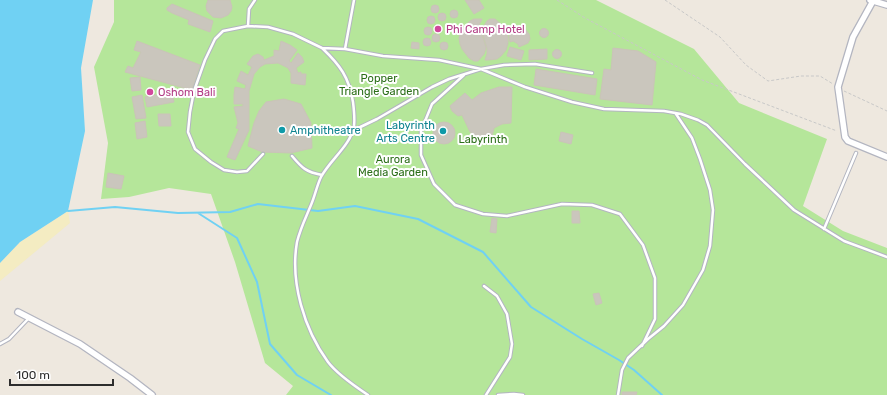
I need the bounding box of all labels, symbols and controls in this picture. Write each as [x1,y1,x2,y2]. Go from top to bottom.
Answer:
place label: Phi Camp Hotel [446,23,525,36]
marker: Phi Camp Hotel [433,24,443,34]
park label: Popper Triangle Garden [339,72,419,98]
place label: Oshom Bali [158,86,215,99]
marker: Oshom Bali [145,87,155,97]
place label: Labyrinth Arts Centre [376,119,435,145]
place label: Amphitheatre [290,124,361,137]
marker: Amphitheatre [277,125,287,135]
marker: Labyrinth Arts Centre [438,126,448,136]
park label: Labyrinth [458,133,508,146]
park label: Aurora Media Garden [358,153,428,179]
scale bar [10,361,113,387]
text: 100 m [16,368,50,382]

